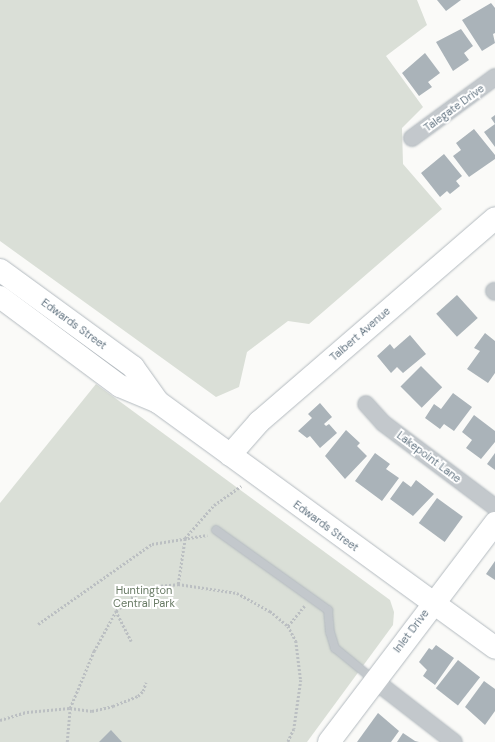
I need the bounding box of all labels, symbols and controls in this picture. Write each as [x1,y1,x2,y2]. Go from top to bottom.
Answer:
street label: Talegate Drive [421,82,487,134]
street label: Edwards Street [39,296,109,352]
street label: Talbert Avenue [327,304,393,364]
street label: Lakepoint Lane [394,429,464,485]
street label: Edwards Street [291,498,361,554]
park label: Huntington Central Park [113,584,175,610]
street label: Inlet Drive [390,607,432,655]

